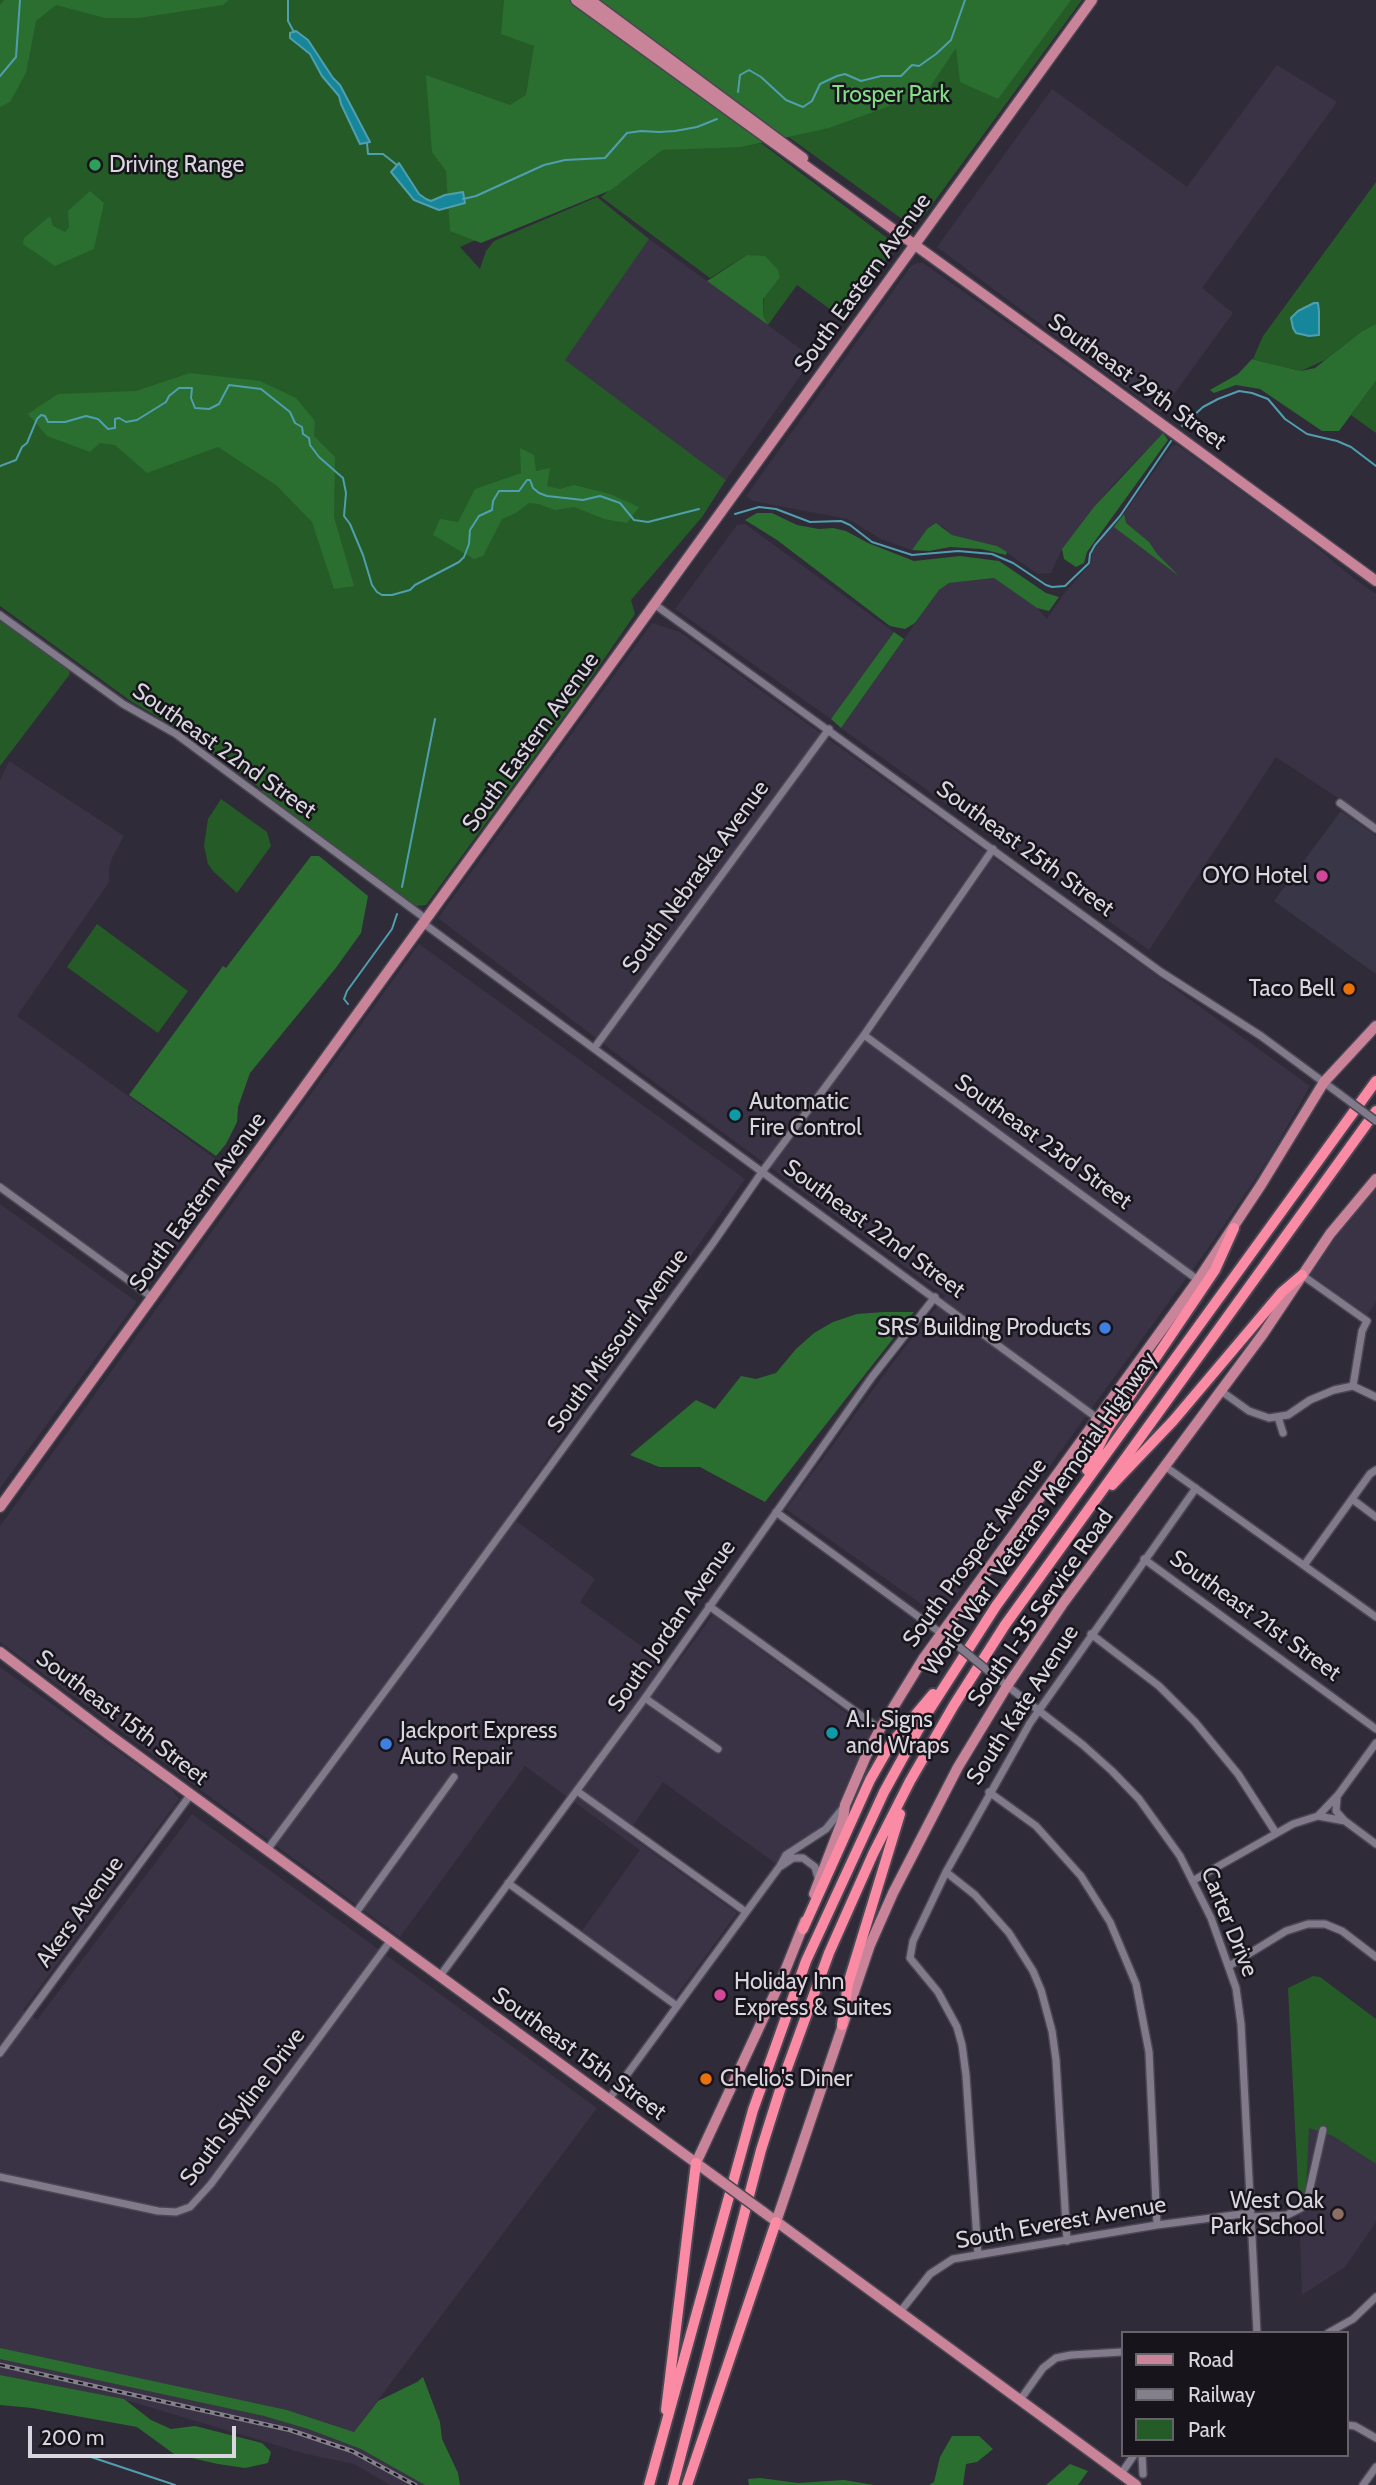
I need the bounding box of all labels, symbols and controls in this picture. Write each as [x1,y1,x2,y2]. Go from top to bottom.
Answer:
park label: Trosper Park [832,81,950,109]
place label: Driving Range [109,151,244,179]
marker: Driving Range [87,157,103,173]
street label: South Eastern Avenue [789,188,937,378]
street label: Southeast 29th Street [1043,308,1231,456]
street label: South Eastern Avenue [457,647,605,837]
street label: Southeast 22nd Street [127,677,321,825]
street label: South Nebraska Avenue [617,775,775,979]
street label: Southeast 25th Street [931,775,1119,923]
place label: OYO Hotel [1202,862,1308,890]
marker: OYO Hotel [1314,868,1330,884]
place label: Taco Bell [1249,975,1335,1003]
marker: Taco Bell [1341,981,1357,997]
street label: Southeast 23rd Street [949,1068,1137,1216]
place label: Automatic Fire Control [749,1088,862,1142]
street label: South Eastern Avenue [124,1107,272,1297]
marker: Automatic Fire Control [727,1107,743,1123]
street label: Southeast 22nd Street [778,1154,970,1304]
street label: South Missouri Avenue [542,1244,694,1438]
place label: SRS Building Products [877,1314,1091,1342]
marker: SRS Building Products [1097,1320,1113,1336]
street label: World War I Veterans Memorial Highway [917,1347,1163,1681]
street label: South Prospect Avenue [897,1453,1053,1653]
street label: South I-35 Service Road [962,1504,1120,1712]
street label: South Jordan Avenue [602,1535,742,1717]
street label: Southeast 21st Street [1164,1545,1346,1687]
street label: South Kate Avenue [961,1620,1085,1790]
street label: Southeast 15th Street [31,1644,213,1792]
place label: A.I. Signs and Wraps [846,1706,949,1760]
place label: Jackport Express Auto Repair [400,1717,557,1771]
marker: A.I. Signs and Wraps [824,1725,840,1741]
marker: Jackport Express Auto Repair [378,1736,394,1752]
street label: Akers Avenue [30,1851,130,1973]
street label: Carter Drive [1194,1863,1264,1981]
place label: Holiday Inn Express & Suites [734,1968,892,2022]
street label: Southeast 15th Street [487,1982,671,2126]
marker: Holiday Inn Express & Suites [712,1987,728,2003]
street label: South Skyline Drive [175,2023,311,2191]
place label: Chelio's Diner [720,2065,853,2093]
marker: Chelio's Diner [698,2071,714,2087]
place label: West Oak Park School [1210,2187,1324,2241]
street label: South Everest Avenue [954,2191,1168,2255]
marker: West Oak Park School [1330,2206,1346,2222]
legend [1120,2331,1348,2457]
text: Road [1188,2347,1234,2372]
text: Railway [1188,2382,1255,2407]
scale bar [32,2412,240,2456]
text: Park [1188,2417,1226,2442]
text: 200 m [41,2425,104,2450]

